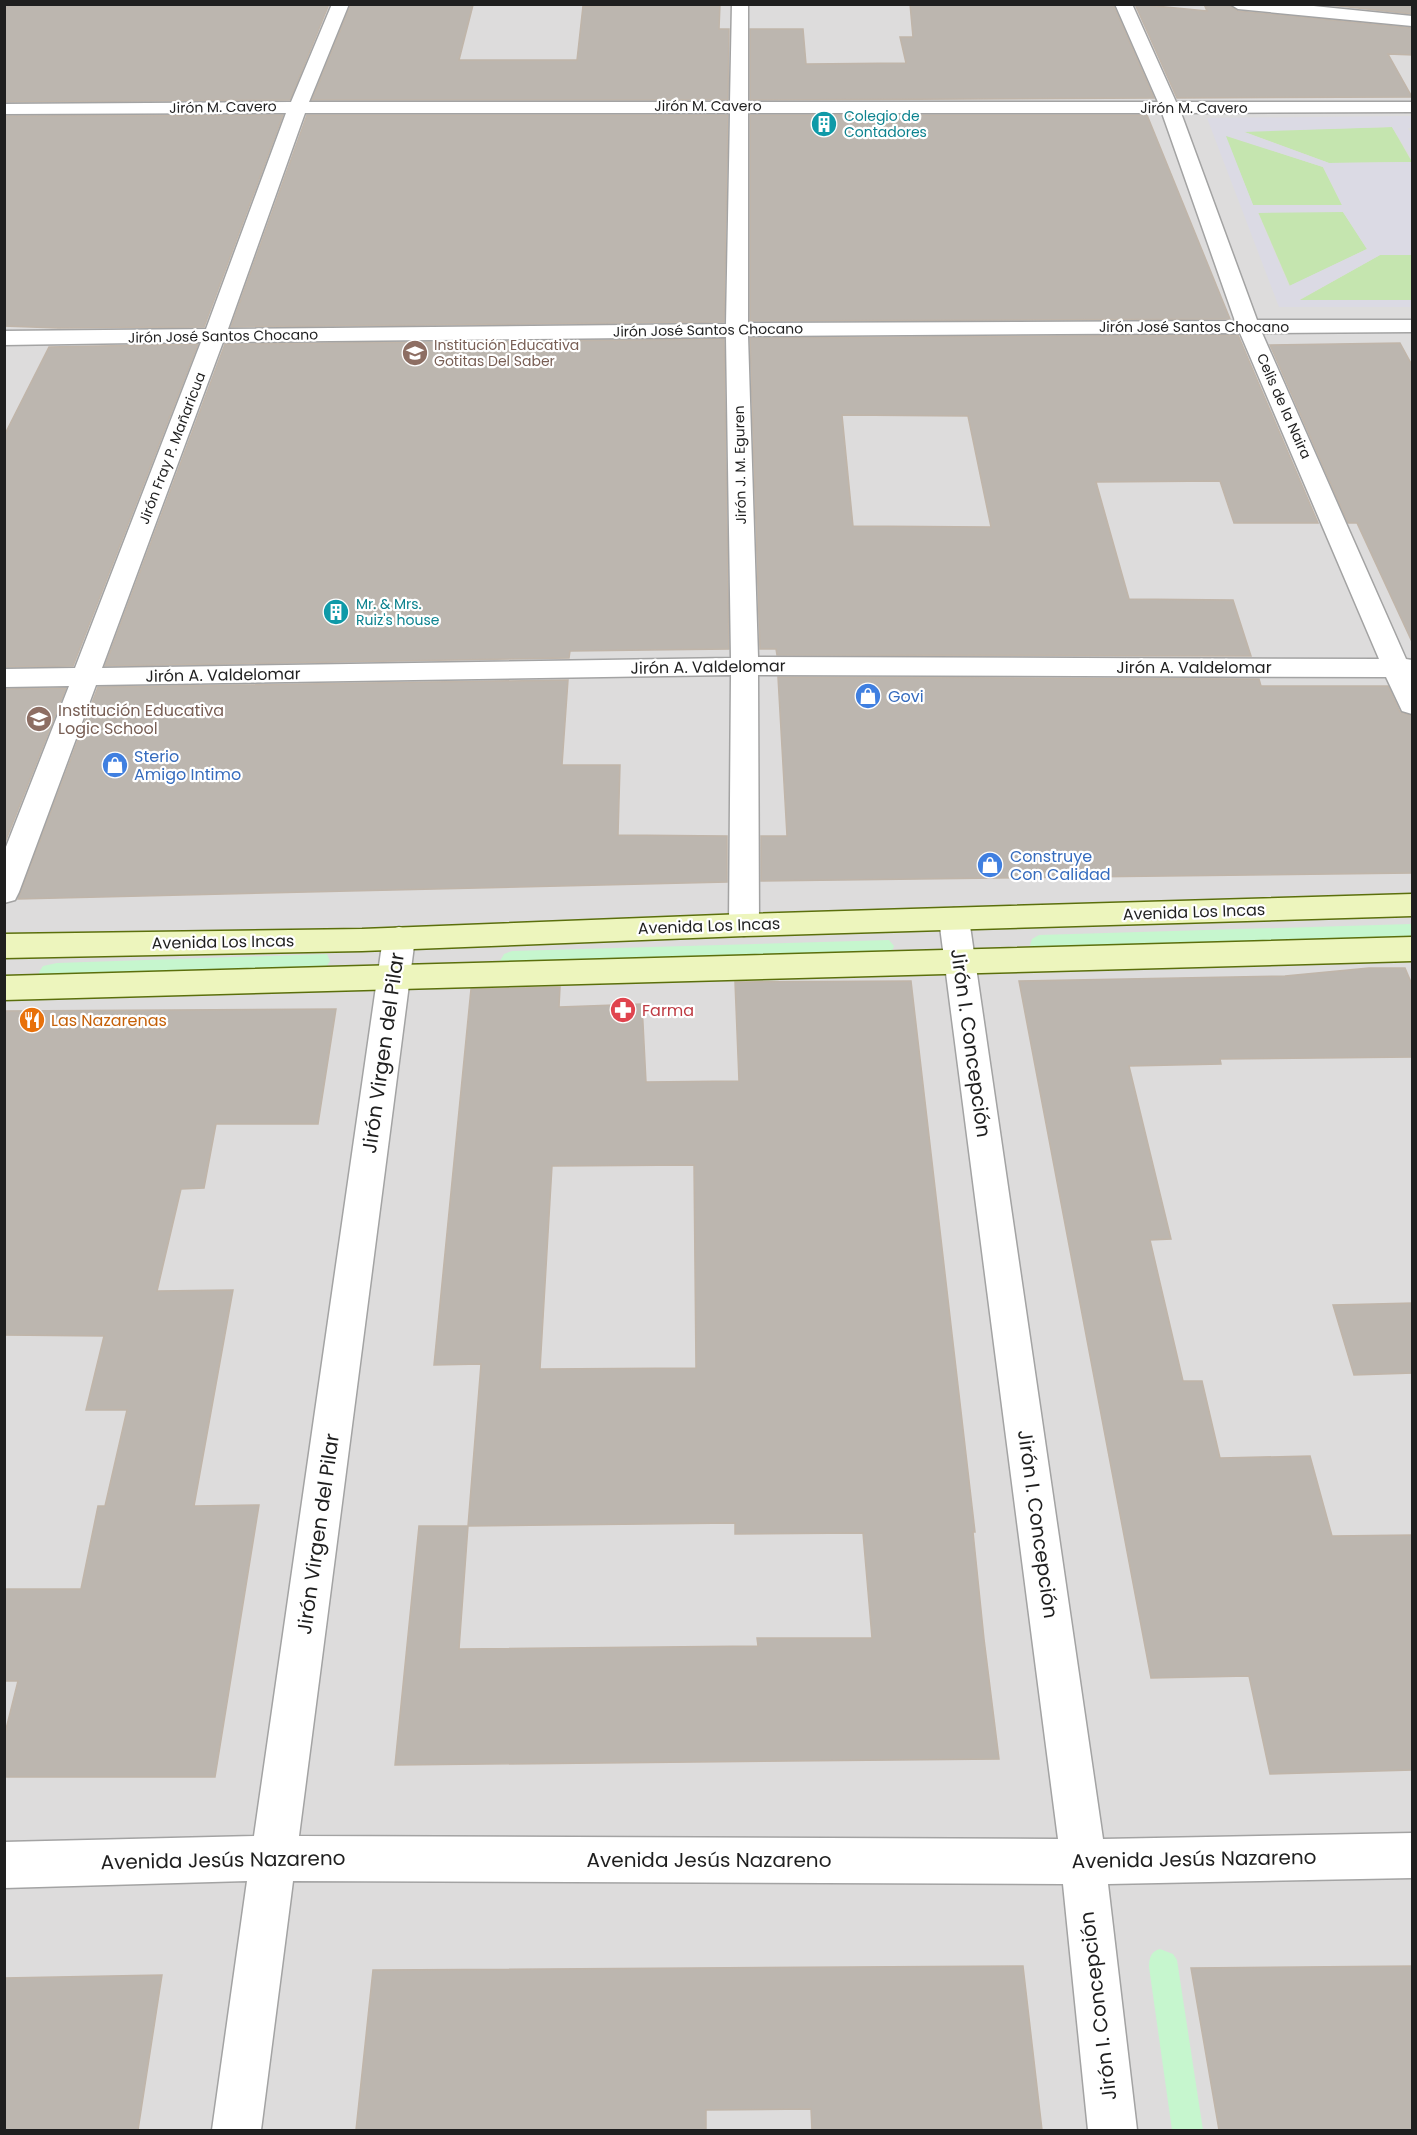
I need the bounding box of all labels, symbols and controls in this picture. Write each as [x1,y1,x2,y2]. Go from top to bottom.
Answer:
street label: Jirón M. Cavero [169,96,277,118]
street label: Jirón M. Cavero [654,96,762,116]
street label: Jirón M. Cavero [1140,98,1248,118]
place label: Colegio de Contadores [844,106,927,142]
building icon: Colegio de Contadores [809,109,839,139]
street label: Jirón José Santos Chocano [1099,317,1289,337]
street label: Jirón José Santos Chocano [613,318,803,342]
street label: Jirón José Santos Chocano [128,324,318,348]
place label: Institución Educativa Gotitas Del Saber [434,335,579,371]
school or university icon: Institución Educativa Gotitas Del Saber [400,338,430,368]
street label: Celis de la Naira [1252,350,1316,462]
street label: Jirón Fray P. Mañaricua [134,369,210,527]
street label: Jirón J. M. Eguren [729,405,751,525]
place label: Mr. & Mrs. Ruiz's house [356,594,440,630]
building icon: Mr. & Mrs. Ruiz's house [321,597,351,627]
street label: Jirón A. Valdelomar [630,654,786,680]
street label: Jirón A. Valdelomar [1116,656,1272,679]
street label: Jirón A. Valdelomar [145,662,301,688]
shop icon: Govi [853,681,883,711]
place label: Govi [888,685,924,708]
place label: Institución Educativa Logic School [58,699,224,740]
school or university icon: Institución Educativa Logic School [24,704,54,734]
place label: Sterio Amigo Intimo [134,745,241,786]
shop icon: Sterio Amigo Intimo [100,750,130,780]
place label: Construye Con Calidad [1010,845,1111,886]
shop icon: Construye Con Calidad [975,850,1005,880]
street label: Avenida Los Incas [1122,898,1266,926]
street label: Avenida Los Incas [637,912,781,940]
street label: Avenida Los Incas [152,929,294,955]
street label: Jirón I. Concepción [944,947,998,1139]
street label: Jirón Virgen del Pilar [355,951,411,1155]
pharmacy icon: Farma [608,995,638,1025]
place label: Farma [642,999,694,1022]
restaurant icon: Las Nazarenas [17,1005,47,1035]
place label: Las Nazarenas [51,1009,167,1032]
street label: Jirón I. Concepción [1011,1428,1065,1620]
street label: Jirón Virgen del Pilar [290,1432,346,1636]
street label: Avenida Jesús Nazareno [1071,1843,1317,1875]
street label: Avenida Jesús Nazareno [100,1844,346,1876]
street label: Avenida Jesús Nazareno [587,1846,831,1874]
street label: Jirón I. Concepción [1073,1910,1123,2102]

